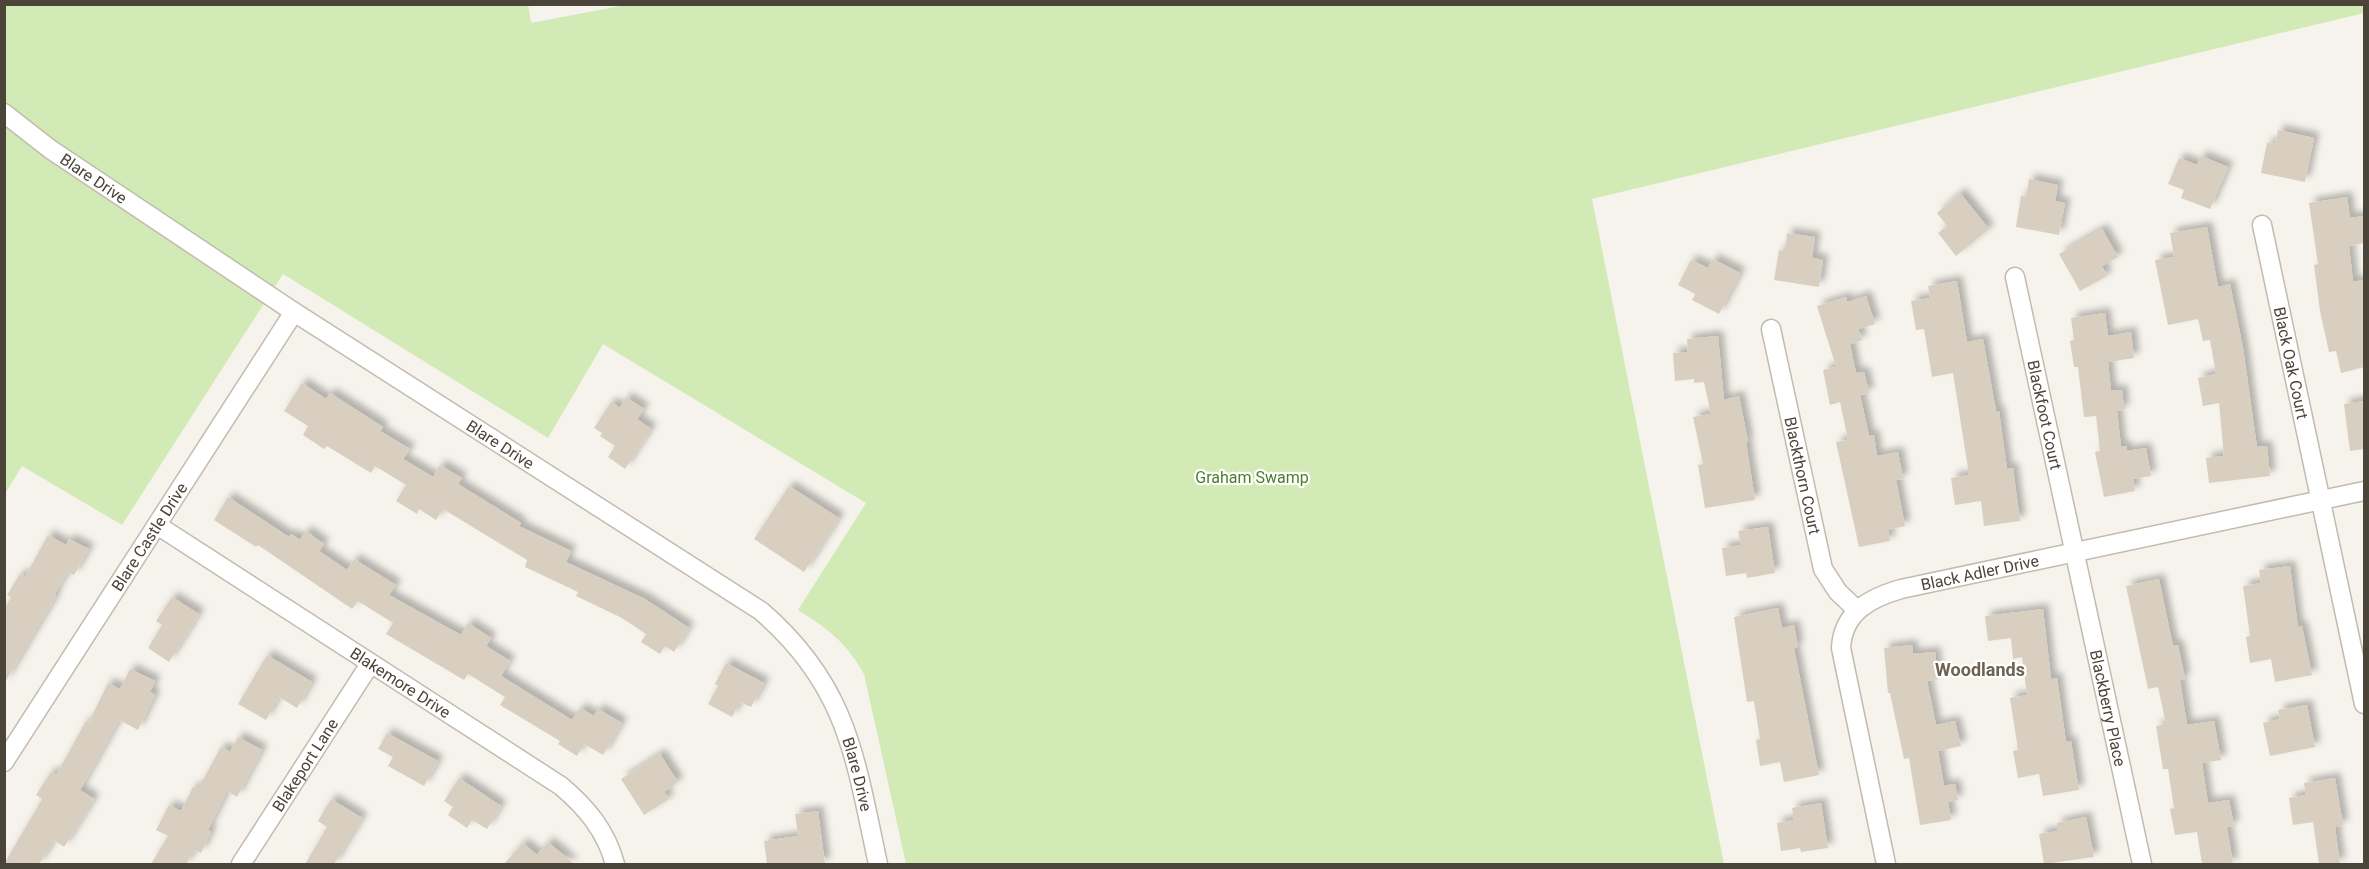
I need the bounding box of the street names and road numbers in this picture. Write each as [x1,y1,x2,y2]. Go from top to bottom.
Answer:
street label: Blare Drive [56,150,130,208]
street label: Black Oak Court [2270,305,2312,421]
street label: Blackfoot Court [2023,358,2065,471]
street label: Blackthorn Court [1780,415,1824,536]
street label: Blare Drive [463,416,537,473]
street label: Blare Castle Drive [108,479,191,595]
street label: Black Adler Drive [1919,551,2041,595]
street label: Blakemore Drive [347,643,454,722]
street label: Blackberry Place [2086,648,2130,768]
street label: Blakeport Lane [268,715,342,815]
street label: Blare Drive [838,735,876,813]

